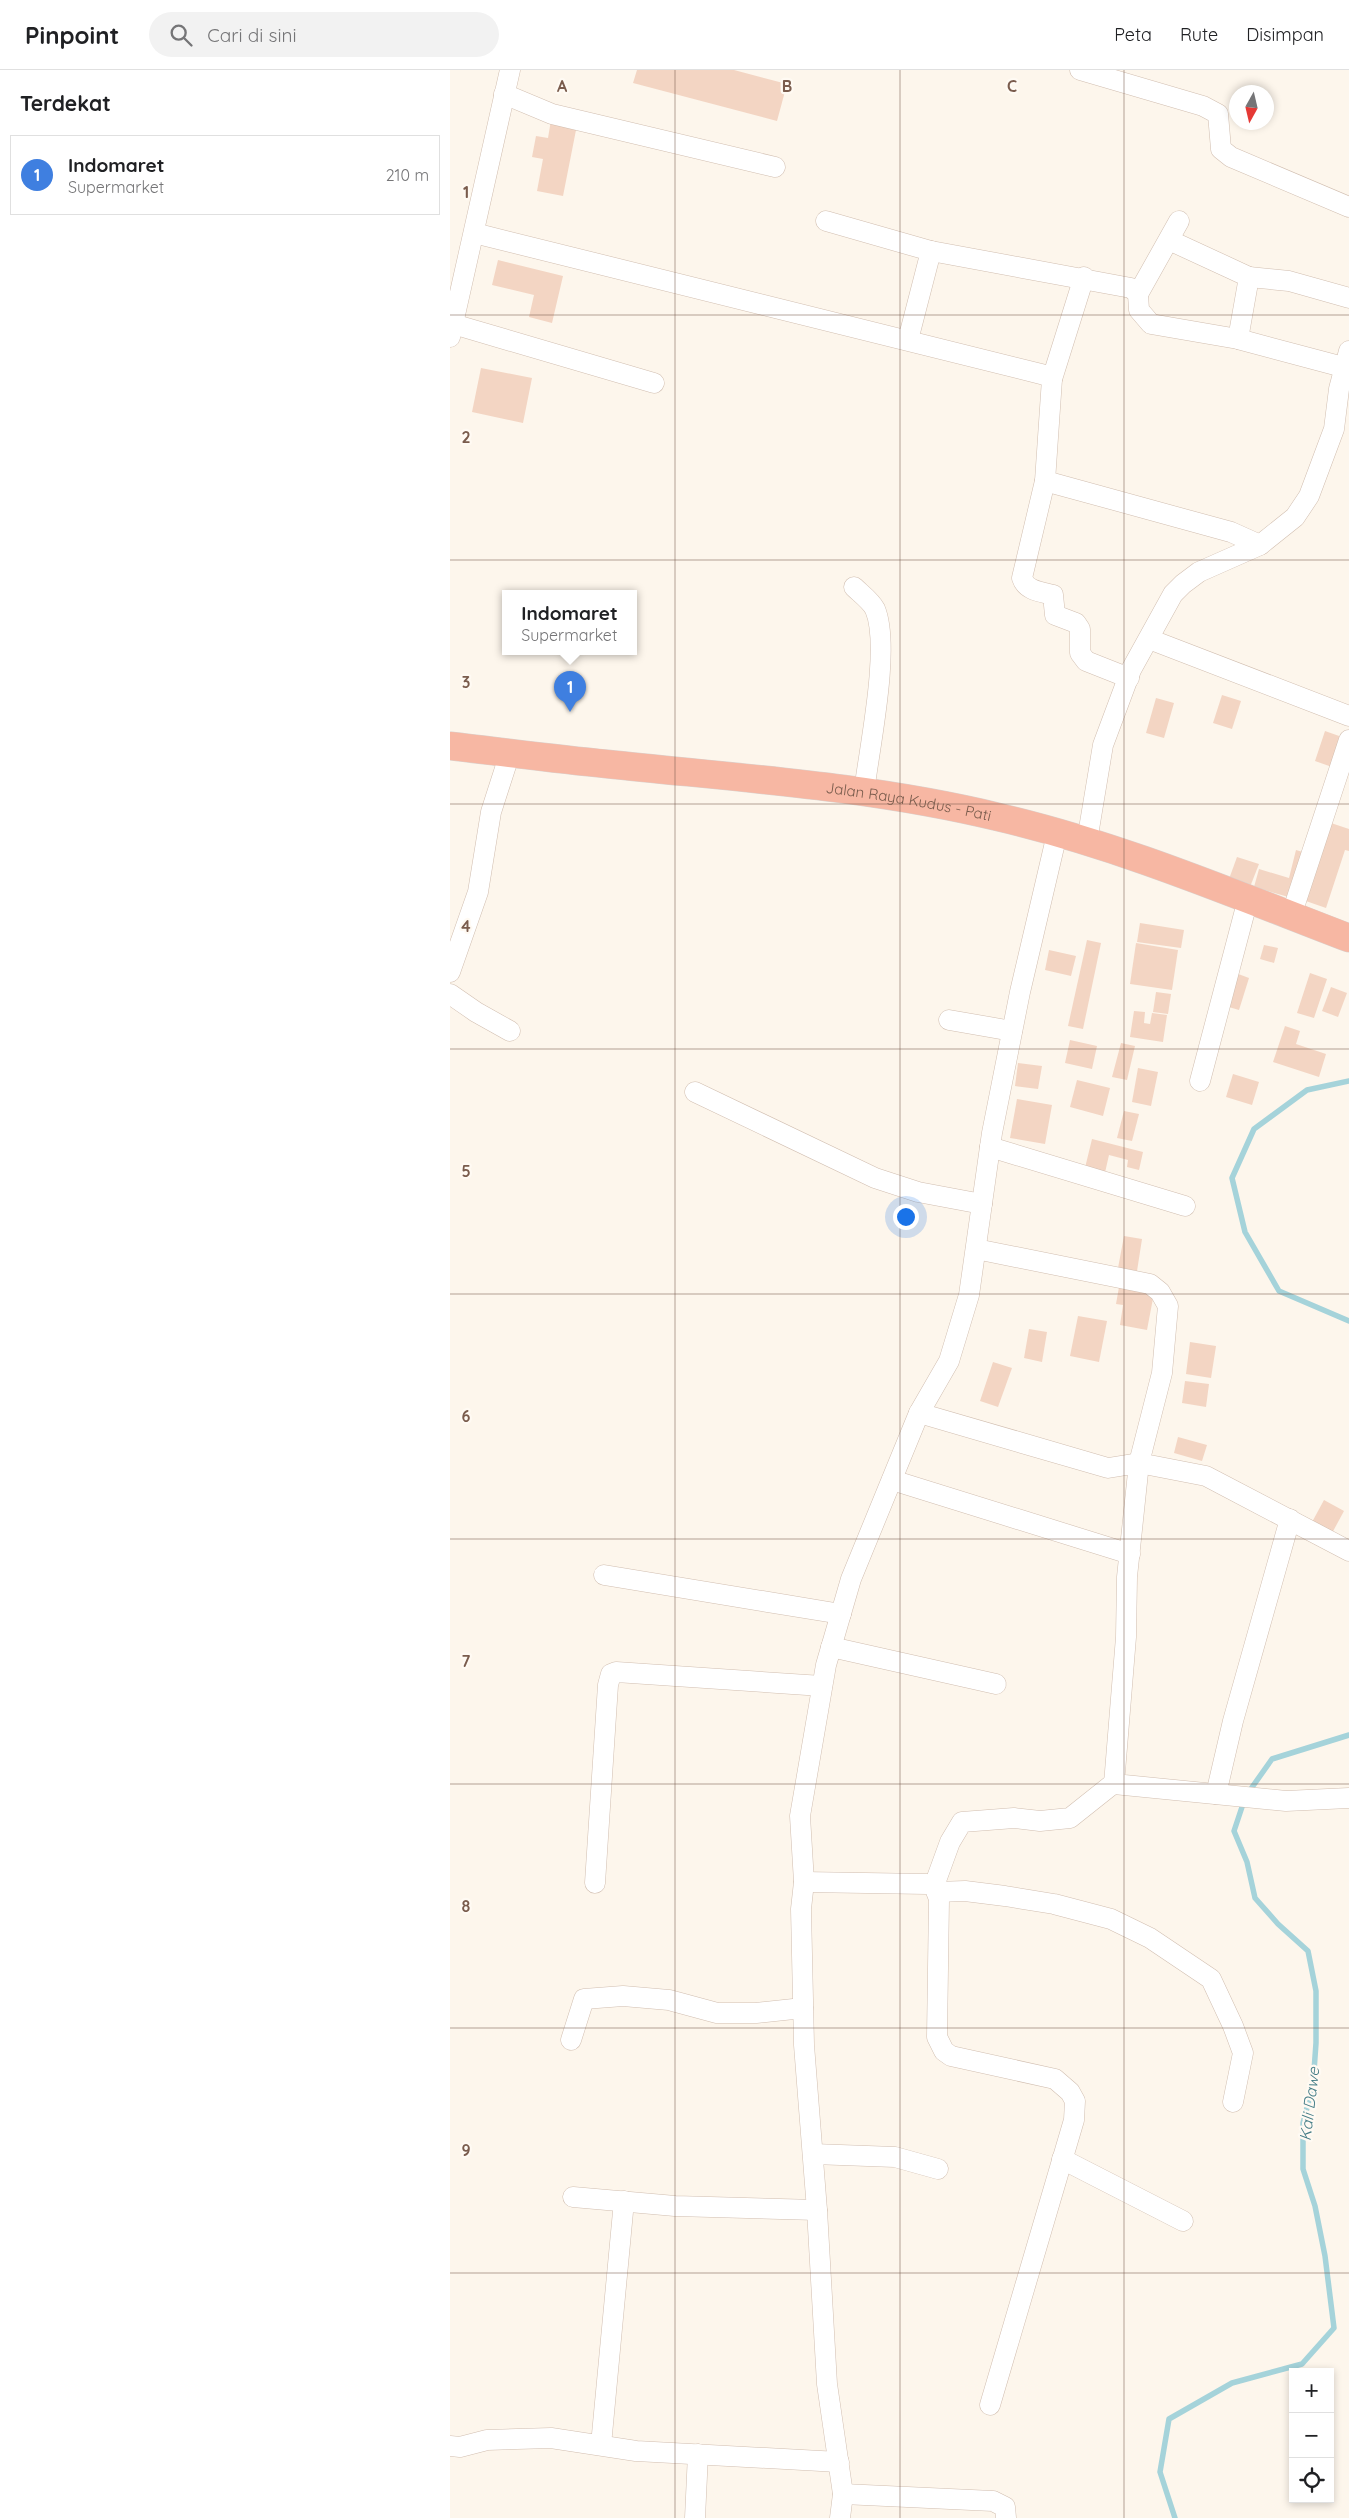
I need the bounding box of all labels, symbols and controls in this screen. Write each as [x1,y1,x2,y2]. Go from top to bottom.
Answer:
search box [149,12,499,57]
text: Pinpoint [25,20,119,50]
icon: search [167,21,195,49]
text: Cari di sini [207,23,297,47]
text: Peta [1114,23,1152,46]
text: Rute [1180,23,1218,46]
text: Disimpan [1246,23,1324,46]
text: A [557,76,568,96]
text: B [782,76,792,96]
text: C [1007,76,1017,96]
north arrow [1229,85,1274,130]
text: Terdekat [20,90,111,116]
text: Indomaret [68,153,165,177]
text: 1 [34,165,40,185]
text: 210 m [386,165,429,185]
text: Supermarket [68,177,164,197]
text: 1 [463,182,469,202]
text: 2 [461,427,471,447]
popup [502,590,637,655]
text: Indomaret [521,601,618,625]
text: Supermarket [521,625,617,645]
pin: 1 [554,671,586,712]
text: 3 [462,672,470,692]
street label: Jalan Raya Kudus - Pati [825,777,993,825]
text: 4 [461,916,471,936]
text: 5 [461,1161,471,1181]
your location [893,1204,919,1230]
text: 6 [462,1406,471,1426]
text: 7 [462,1651,471,1671]
text: 8 [462,1896,471,1916]
water label: Kali Dawe [1295,2065,1324,2142]
text: 9 [461,2140,471,2160]
map controls [1289,2368,1334,2503]
button: + [1289,2368,1334,2413]
button: − [1289,2413,1334,2458]
button: locate [1289,2458,1334,2503]

